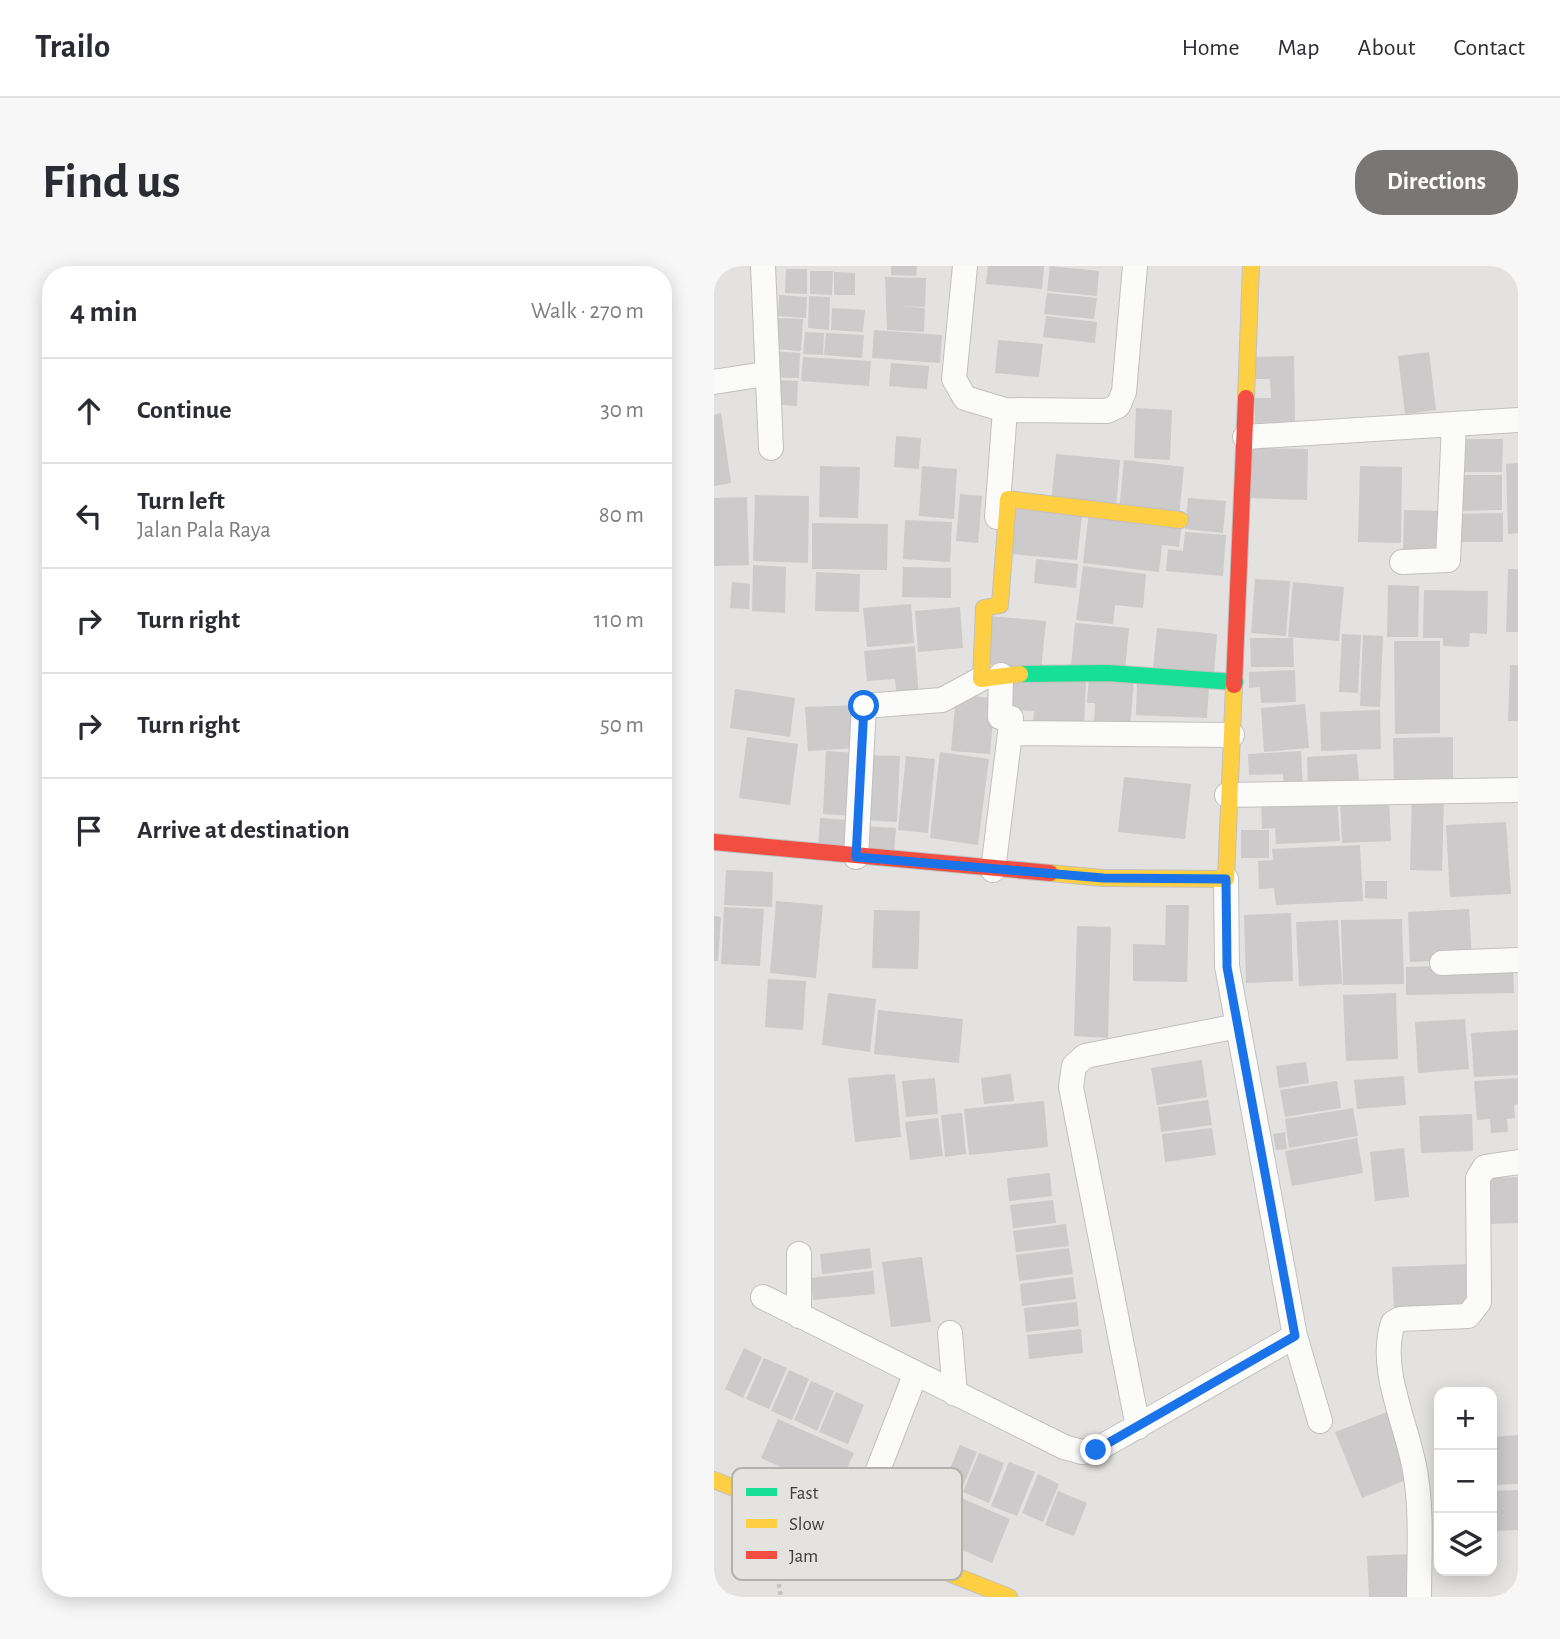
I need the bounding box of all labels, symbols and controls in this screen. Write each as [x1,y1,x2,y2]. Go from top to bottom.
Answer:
text: Trailo [35,31,110,64]
text: Home [1182,36,1240,60]
text: Map [1278,36,1320,60]
text: About [1358,36,1415,60]
text: Contact [1453,36,1525,60]
button: Directions [1355,150,1518,215]
text: Find us [42,158,181,207]
text: 4 min [70,297,138,327]
text: Walk · 270 m [531,300,644,323]
icon: ahead [70,392,108,430]
text: Continue [137,397,232,423]
text: 30 m [600,399,644,422]
text: Turn left [137,488,225,514]
icon: left [70,497,108,535]
text: 80 m [599,504,644,527]
text: Jalan Pala Raya [137,519,271,542]
icon: right [70,602,108,640]
text: Turn right [137,607,240,633]
text: 110 m [594,609,644,632]
route start [848,690,879,721]
icon: right [70,707,108,745]
text: Turn right [137,712,240,738]
text: 50 m [600,714,644,737]
icon: arrive [70,812,108,850]
text: Arrive at destination [137,817,350,843]
map controls [1434,1387,1497,1576]
button: + [1434,1387,1497,1450]
route end [1080,1434,1111,1465]
button: − [1434,1450,1497,1513]
legend [732,1468,962,1580]
text: Fast [789,1484,819,1503]
button: layers [1434,1513,1497,1576]
text: Slow [789,1515,825,1534]
text: Jam [789,1547,818,1566]

